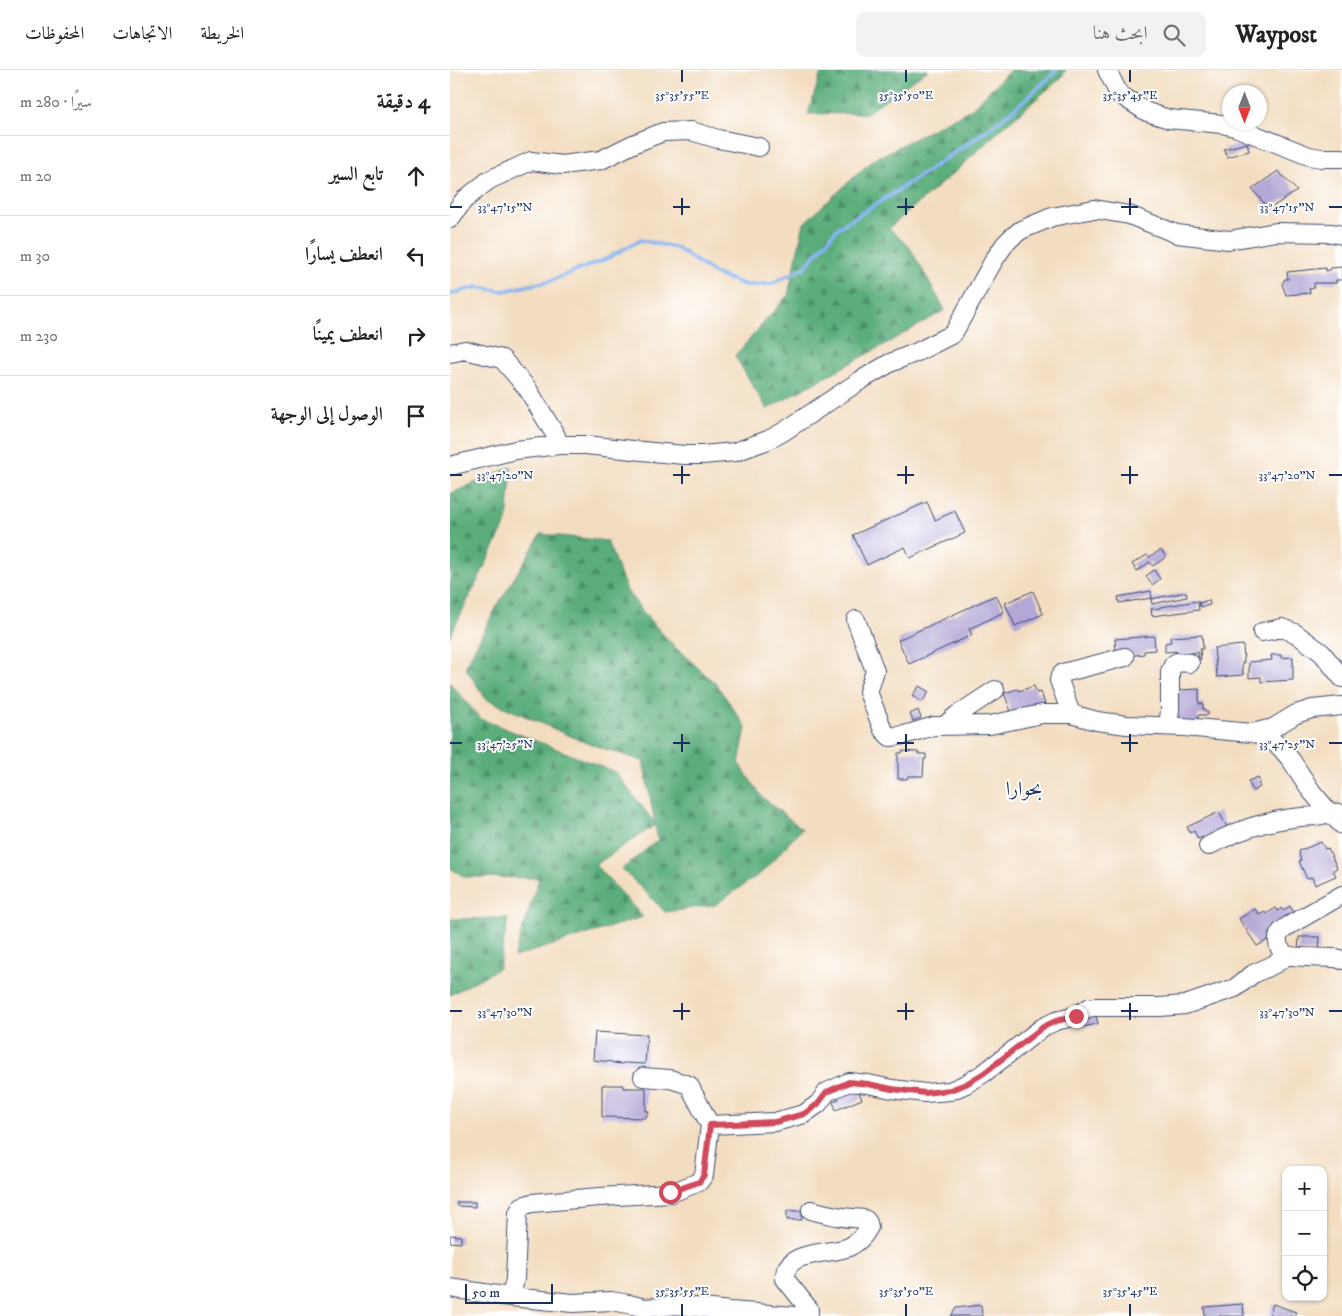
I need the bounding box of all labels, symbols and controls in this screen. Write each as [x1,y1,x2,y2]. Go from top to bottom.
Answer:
search box [856,12,1206,57]
text: Waypost [1236,20,1317,50]
icon: search [1160,21,1188,49]
text: ابحث هنا [1093,22,1148,45]
text: المحفوظات [25,23,84,45]
text: الاتجاهات [112,23,172,45]
text: الخريطة [200,23,244,45]
north arrow [1222,85,1267,130]
text: 35°35'55"E [655,88,710,103]
text: 35°35'50"E [879,88,934,103]
text: 35°35'45"E [1102,88,1158,103]
text: 4 دقيقة [377,89,430,115]
text: سيرًا · 280 m [20,92,92,112]
icon: ahead [402,162,430,190]
text: تابع السير [329,163,383,186]
text: 20 m [20,166,52,186]
text: 33°47'15"N [478,200,533,215]
text: 33°47'15"N [1260,200,1315,215]
icon: left [402,242,430,270]
text: انعطف يسارًا [305,243,383,266]
text: 30 m [20,246,50,266]
icon: right [402,322,430,350]
text: انعطف يمينًا [313,323,383,346]
text: 230 m [20,326,58,346]
icon: arrive [402,402,430,430]
text: الوصول إلى الوجهة [271,403,383,426]
text: 33°47'20"N [477,468,534,483]
text: 33°47'20"N [1259,468,1316,483]
text: 33°47'25"N [477,737,533,752]
text: 33°47'25"N [1259,737,1315,752]
district label: بحوارا [1006,777,1042,802]
text: 33°47'30"N [477,1005,533,1020]
route end [1065,1005,1088,1028]
text: 33°47'30"N [1259,1005,1315,1020]
map controls [1282,1166,1327,1301]
button: + [1282,1166,1327,1211]
route start [659,1181,682,1204]
button: − [1282,1211,1327,1256]
button: locate [1282,1256,1327,1301]
scale bar [465,1281,552,1304]
text: 50 m [472,1284,500,1302]
text: 35°35'55"E [655,1284,710,1299]
text: 35°35'50"E [879,1284,934,1299]
text: 35°35'45"E [1102,1284,1158,1299]

